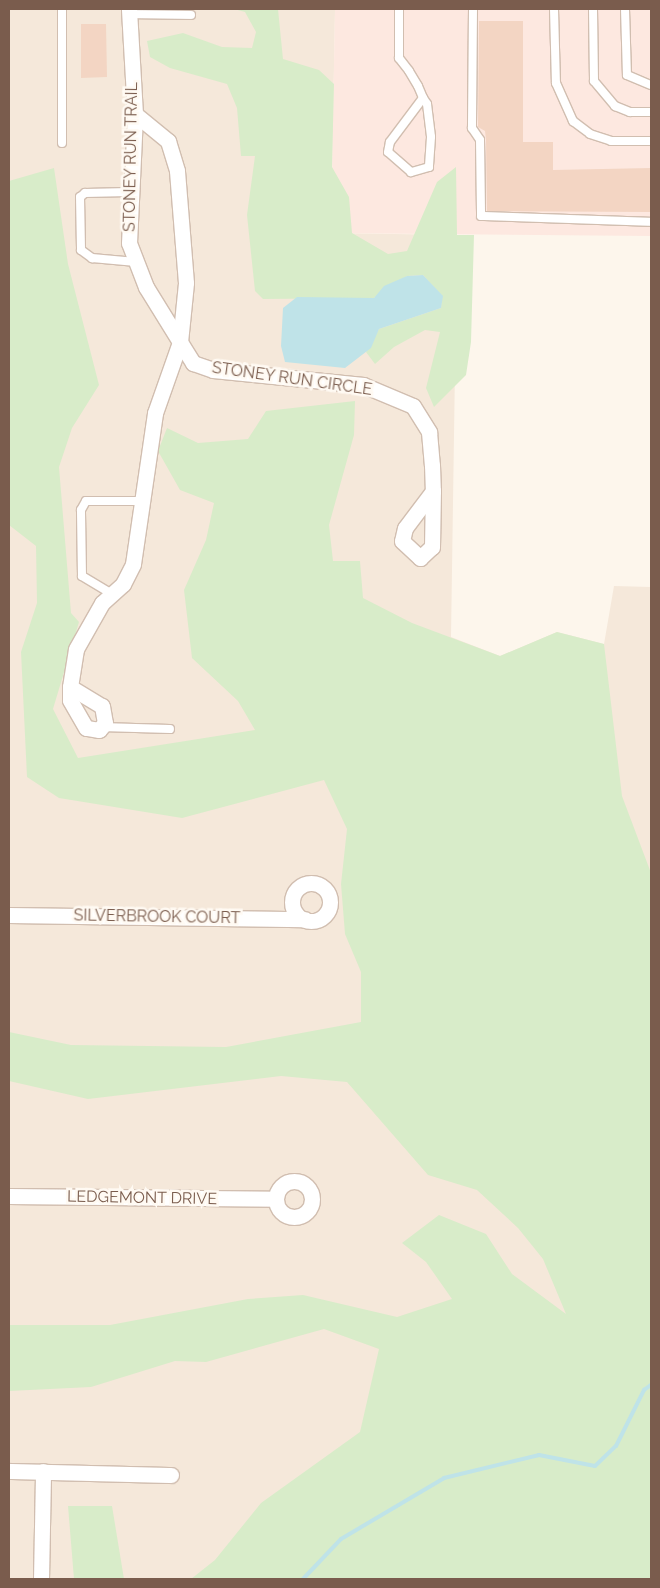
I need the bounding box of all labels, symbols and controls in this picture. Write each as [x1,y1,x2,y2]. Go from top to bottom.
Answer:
street label: STONEY RUN TRAIL [120,81,142,233]
street label: STONEY RUN CIRCLE [210,358,374,400]
street label: SILVERBROOK COURT [73,906,241,928]
street label: LEDGEMONT DRIVE [67,1187,217,1209]

